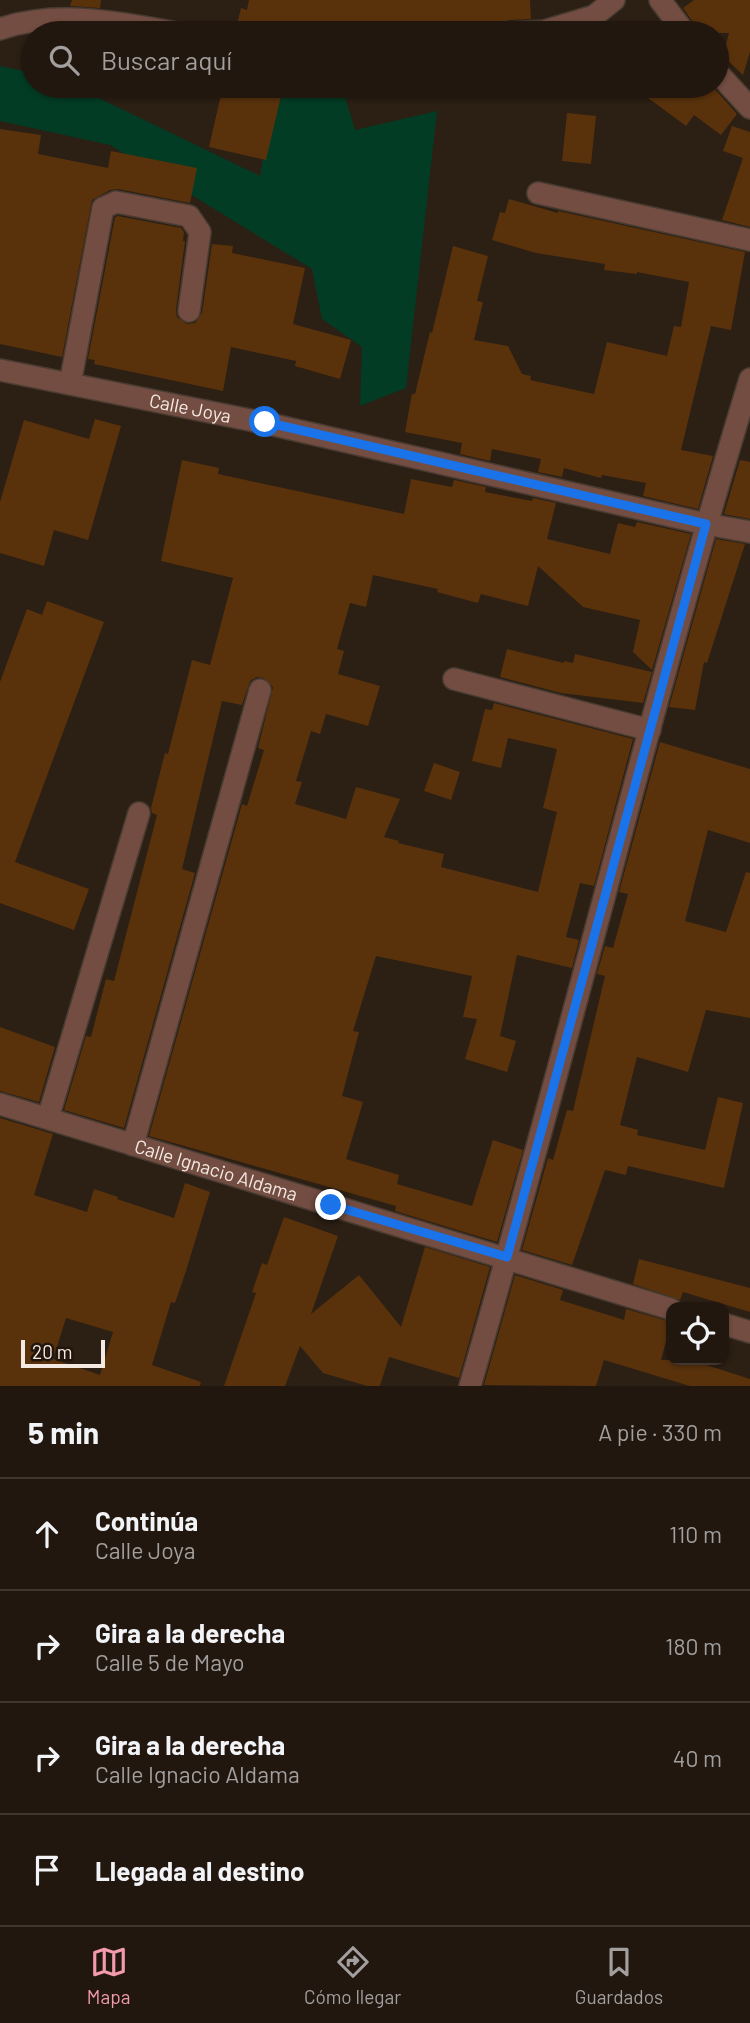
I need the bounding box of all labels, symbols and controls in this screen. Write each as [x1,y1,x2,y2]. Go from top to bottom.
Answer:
search box [21,21,729,98]
icon: search [45,41,83,79]
text: Buscar aquí [101,44,232,75]
street label: Calle Joya [147,388,233,427]
route start [249,406,280,437]
street label: Calle Ignacio Aldama [132,1134,301,1205]
route end [315,1189,346,1220]
map controls [666,1302,729,1365]
button: locate [666,1302,729,1365]
scale bar [21,1337,105,1369]
text: 20 m [32,1340,72,1363]
text: 5 min [28,1414,99,1450]
text: A pie · 330 m [598,1418,722,1446]
text: Continúa [95,1505,198,1536]
icon: ahead [28,1515,66,1553]
text: 110 m [669,1520,722,1548]
text: Calle Joya [95,1536,195,1564]
text: Gira a la derecha [95,1617,285,1648]
icon: right [28,1627,66,1665]
text: 180 m [665,1632,722,1660]
text: Calle 5 de Mayo [95,1648,245,1676]
text: Gira a la derecha [95,1729,285,1760]
icon: right [28,1739,66,1777]
text: 40 m [673,1744,722,1772]
text: Calle Ignacio Aldama [95,1760,300,1788]
icon: arrive [28,1851,66,1889]
text: Llegada al destino [95,1855,304,1886]
tab: Mapa [87,1943,130,2008]
tab: Cómo llegar [304,1943,401,2008]
tab: Guardados [575,1943,663,2008]

